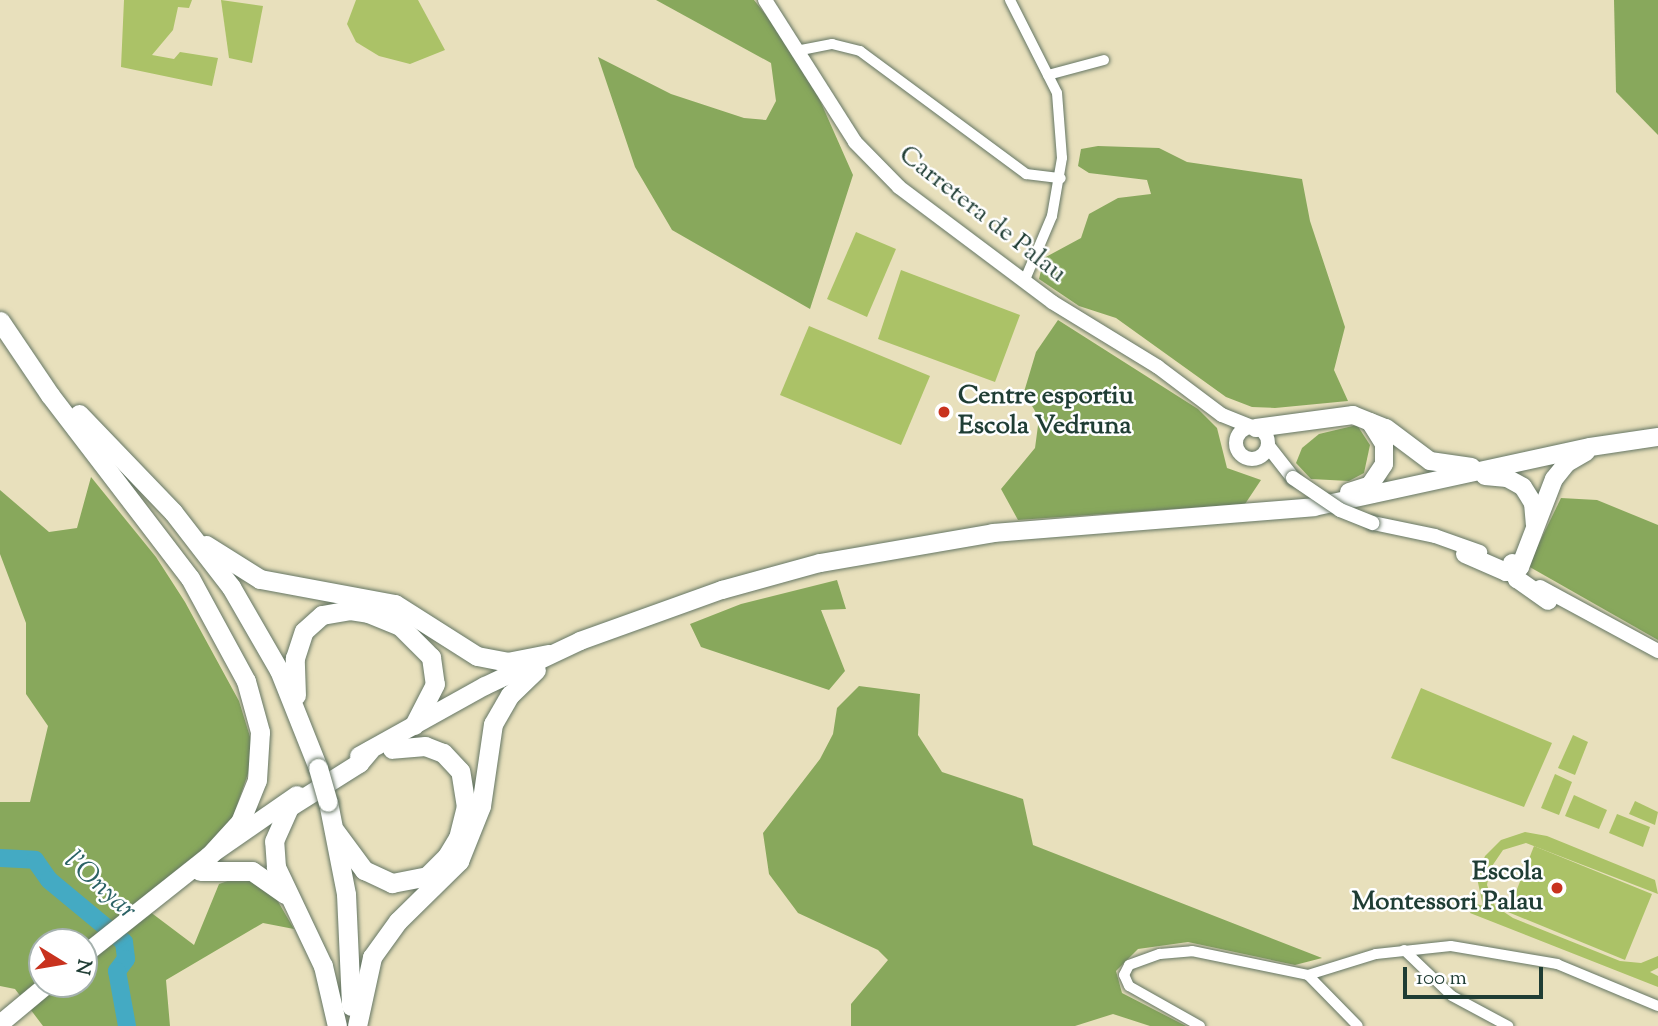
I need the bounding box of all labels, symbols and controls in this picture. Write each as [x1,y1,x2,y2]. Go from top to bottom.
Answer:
street label: Carretera de Palau [892,140,1072,290]
place label: Centre esportiu Escola Vedruna [958,381,1134,442]
marker: Centre esportiu Escola Vedruna [936,404,952,420]
water label: l'Onyar [57,845,143,927]
place label: Escola Montessori Palau [1352,857,1543,918]
marker: Escola Montessori Palau [1549,880,1565,896]
north arrow [28,928,98,998]
scale bar [1406,953,1546,997]
text: N [67,957,97,977]
text: 100 m [1416,964,1467,994]

